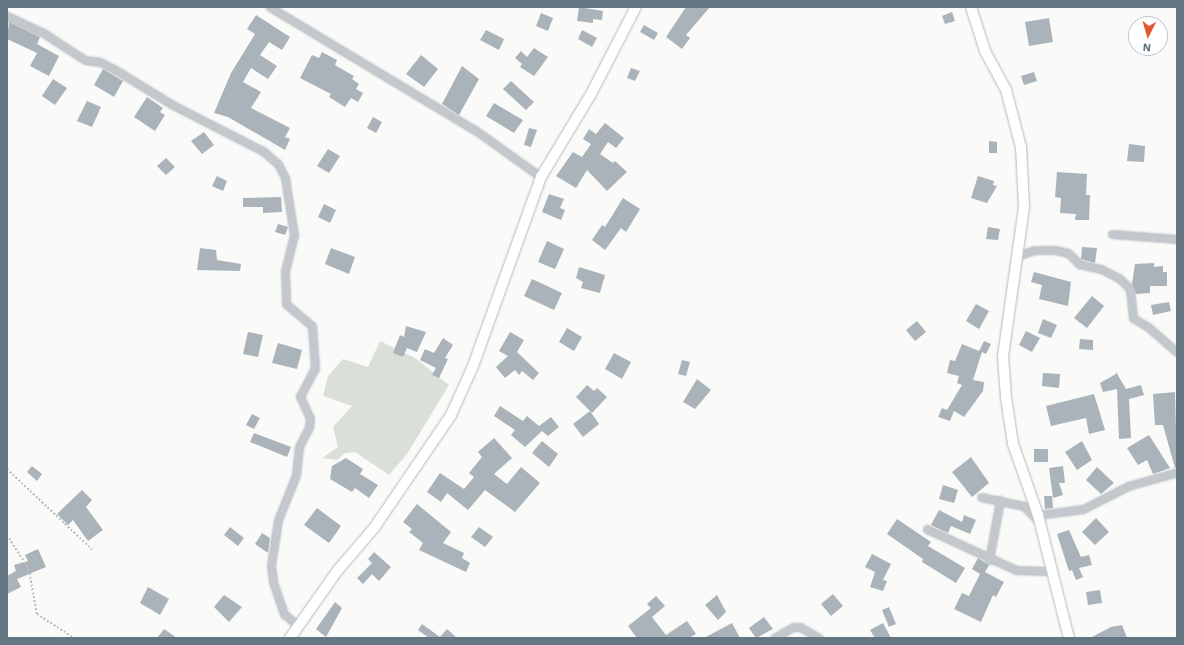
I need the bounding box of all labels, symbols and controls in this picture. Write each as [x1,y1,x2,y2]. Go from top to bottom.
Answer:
north arrow [1128,16,1168,56]
text: N [1142,41,1152,54]

